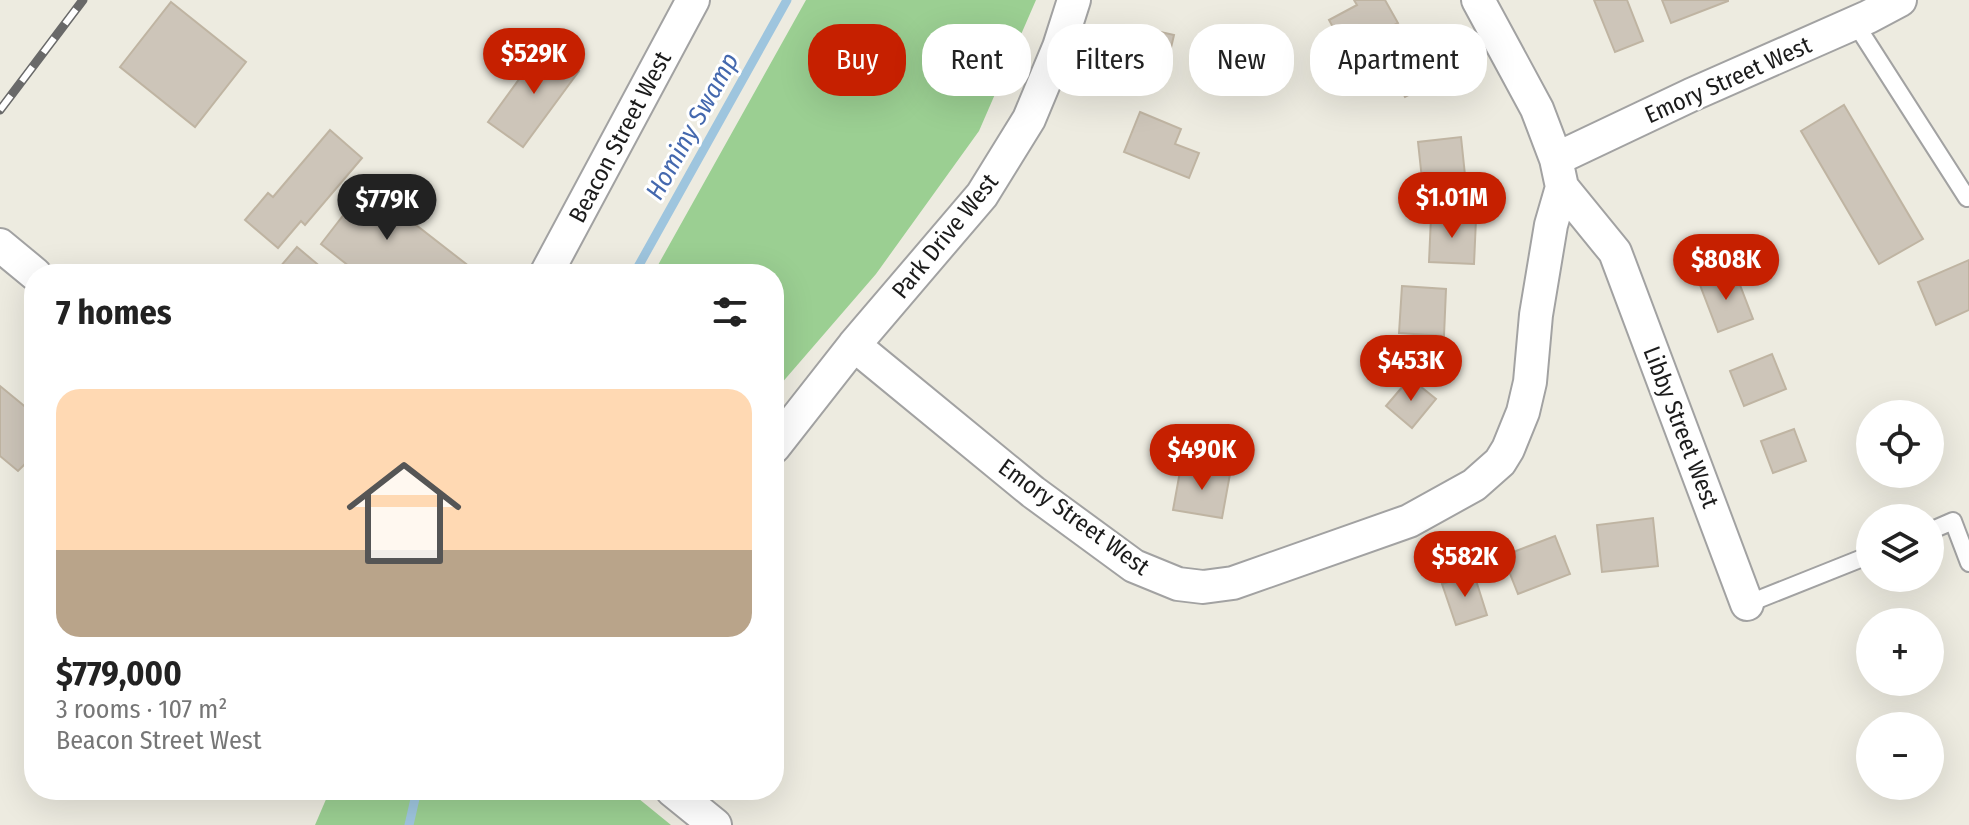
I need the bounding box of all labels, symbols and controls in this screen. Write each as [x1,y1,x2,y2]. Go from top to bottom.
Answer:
chip: Buy [808,24,906,96]
chip: Rent [922,24,1031,96]
chip: Filters [1047,24,1173,96]
chip: New [1189,24,1294,96]
chip: Apartment [1310,24,1487,96]
pin: $529K [478,28,590,96]
street label: Emory Street West [1640,31,1816,129]
text: $529K [501,38,567,69]
street label: Beacon Street West [563,47,677,227]
water label: Hominy Swamp [639,47,746,205]
street label: Park Drive West [886,168,1004,304]
pin: $1.01M [1387,172,1517,240]
pin: $779K [331,174,443,242]
text: $1.01M [1416,182,1488,213]
text: $779K [355,184,419,215]
pin: $808K [1670,234,1782,302]
text: $808K [1691,244,1761,275]
icon: filters [708,290,752,334]
text: 7 homes [56,292,172,333]
pin: $453K [1355,335,1467,403]
street label: Libby Street West [1637,342,1725,512]
text: $453K [1378,345,1444,376]
map controls [1856,400,1944,800]
button: locate [1856,400,1944,488]
pin: $490K [1146,424,1258,492]
text: $490K [1168,434,1236,465]
icon: home [332,441,476,585]
street label: Emory Street West [993,453,1155,581]
button: layers [1856,504,1944,592]
pin: $582K [1409,531,1521,599]
text: $582K [1432,541,1498,572]
button: + [1856,608,1944,696]
text: $779,000 [56,653,182,694]
text: 3 rooms · 107 m² [56,694,228,725]
button: − [1856,712,1944,800]
text: Beacon Street West [56,725,261,756]

